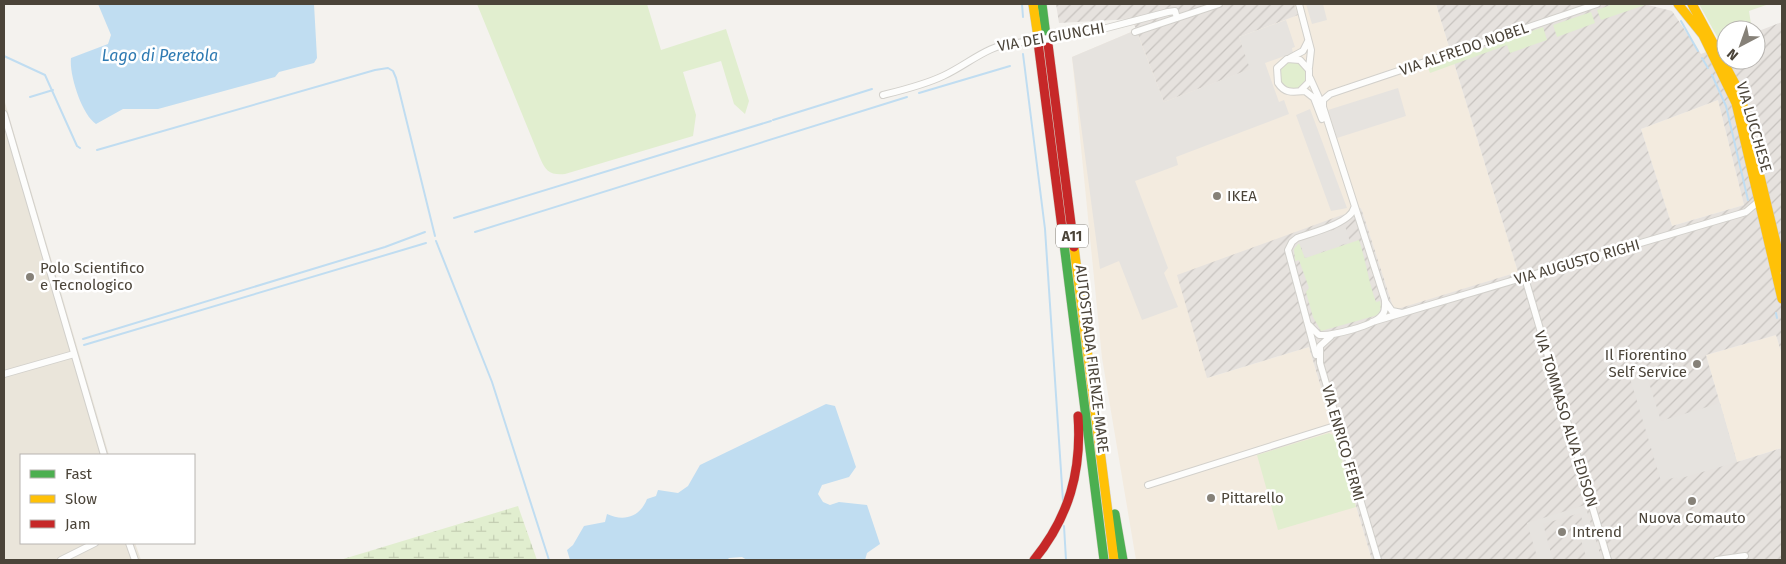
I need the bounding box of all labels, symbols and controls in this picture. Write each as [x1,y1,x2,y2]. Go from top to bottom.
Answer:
street label: VIA ALFREDO NOBEL [1397,18,1531,80]
street label: VIA DEI GIUNCHI [996,19,1106,55]
north arrow [1716,20,1766,70]
text: N [1724,45,1742,64]
water label: Lago di Peretola [102,46,218,65]
street label: VIA LUCCHESE [1733,80,1775,174]
place label: IKEA [1227,187,1257,205]
marker: IKEA [1211,190,1223,202]
road number: A11 [1056,225,1088,248]
street label: VIA AUGUSTO RIGHI [1512,235,1642,289]
place label: Polo Scientifico e Tecnologico [40,259,145,294]
street label: AUTOSTRADA FIRENZE-MARE [1072,264,1112,454]
marker: Polo Scientifico e Tecnologico [24,271,36,283]
street label: VIA TOMMASO ALVA EDISON [1531,328,1601,510]
place label: Il Fiorentino Self Service [1605,346,1687,381]
marker: Il Fiorentino Self Service [1691,358,1703,370]
street label: VIA ENRICO FERMI [1318,383,1368,503]
legend [20,454,195,544]
text: Fast [65,465,92,483]
place label: Pittarello [1221,489,1284,507]
text: Slow [65,490,97,508]
marker: Pittarello [1205,492,1217,504]
marker: Nuova Comauto [1686,495,1698,507]
place label: Nuova Comauto [1638,509,1746,527]
text: Jam [65,515,91,533]
place label: Intrend [1572,523,1622,541]
marker: Intrend [1556,526,1568,538]

